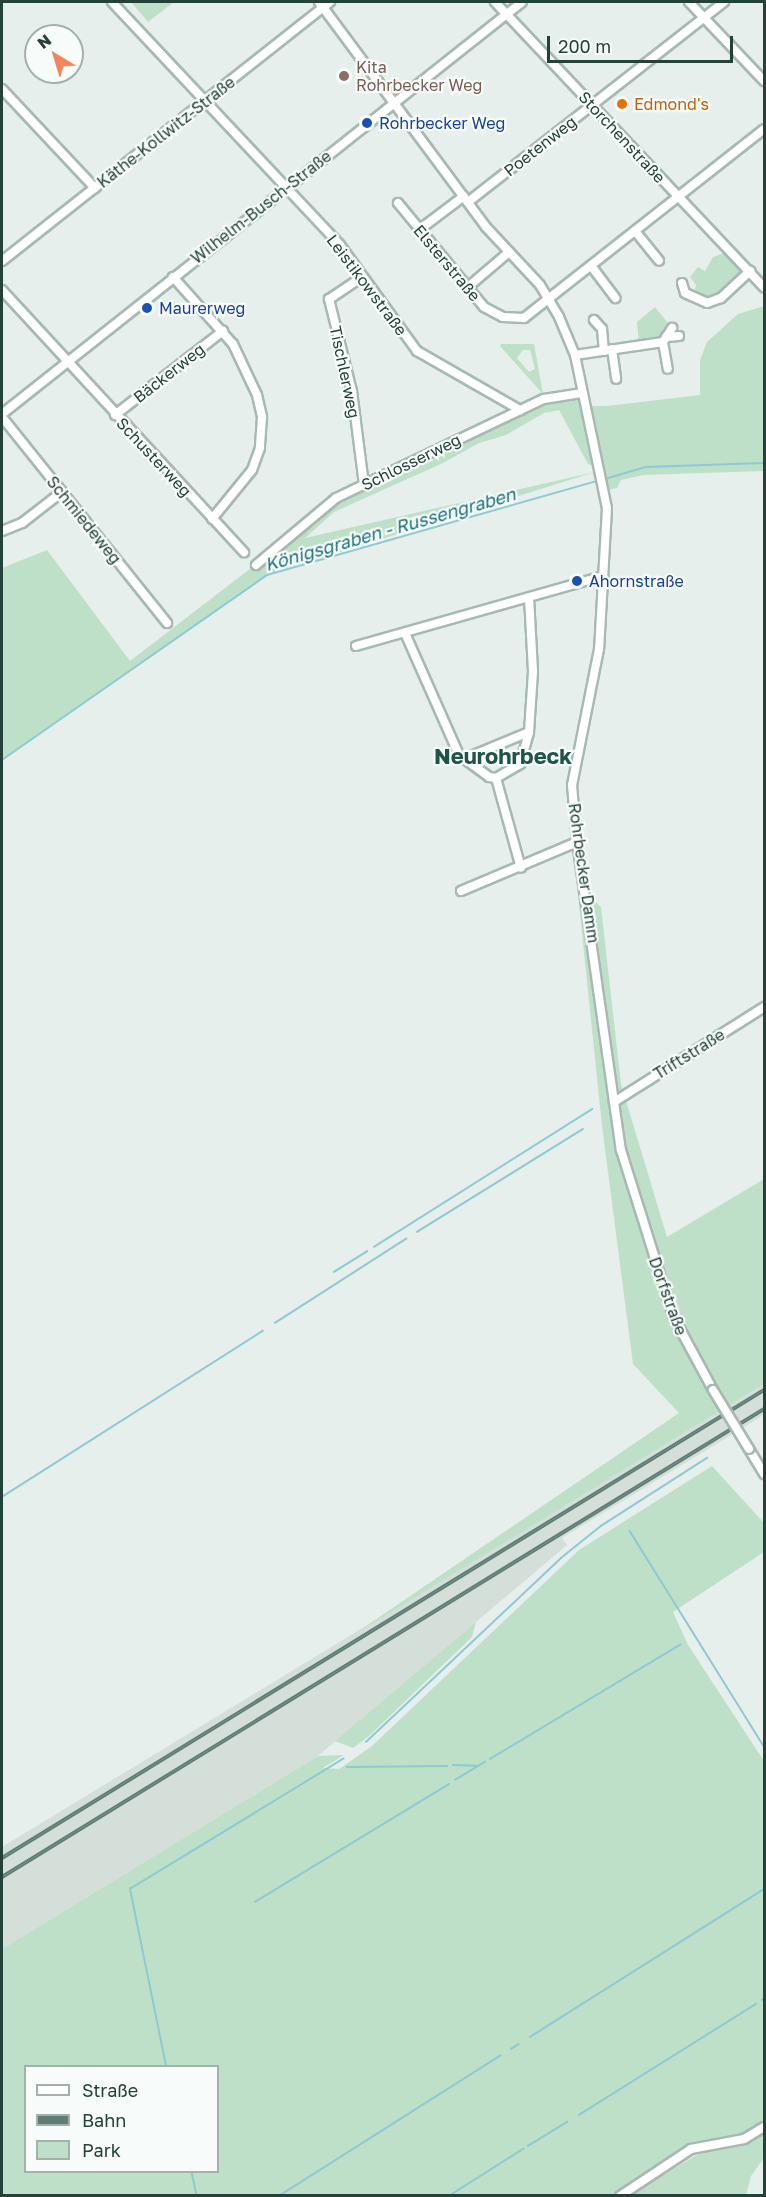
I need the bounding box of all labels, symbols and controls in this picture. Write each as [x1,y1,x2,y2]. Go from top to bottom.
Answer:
north arrow [24,24,84,84]
scale bar [550,24,736,62]
text: N [33,30,55,53]
text: 200 m [558,35,611,57]
place label: Kita Rohrbecker Weg [356,57,482,95]
marker: Kita Rohrbecker Weg [337,69,351,83]
street label: Käthe-Kollwitz-Straße [93,72,239,192]
street label: Storchenstraße [575,87,669,187]
place label: Edmond's [634,94,709,114]
marker: Edmond's [615,97,629,111]
street label: Poetenweg [500,112,580,180]
place label: Rohrbecker Weg [379,113,505,133]
marker: Rohrbecker Weg [360,116,374,130]
street label: Wilhelm-Busch-Straße [187,146,335,268]
street label: Elsterstraße [409,221,485,305]
street label: Leistikowstraße [323,231,411,339]
place label: Maurerweg [159,298,245,318]
marker: Maurerweg [140,301,154,315]
street label: Tischlerweg [326,324,364,420]
street label: Bäckerweg [130,339,208,407]
street label: Schusterweg [112,413,196,501]
street label: Schlosserweg [358,430,464,494]
street label: Schmiedeweg [43,472,125,568]
water label: Königsgraben - Russengraben [262,483,518,575]
place label: Ahornstraße [589,571,684,591]
marker: Ahornstraße [570,574,584,588]
district label: Neurohrbeck [434,743,572,769]
street label: Rohrbecker Damm [565,802,603,944]
street label: Triftstraße [650,1025,728,1083]
street label: Dorfstraße [645,1254,691,1338]
legend [24,2065,219,2173]
text: Straße [82,2079,138,2101]
text: Bahn [82,2109,126,2131]
text: Park [82,2139,121,2161]

